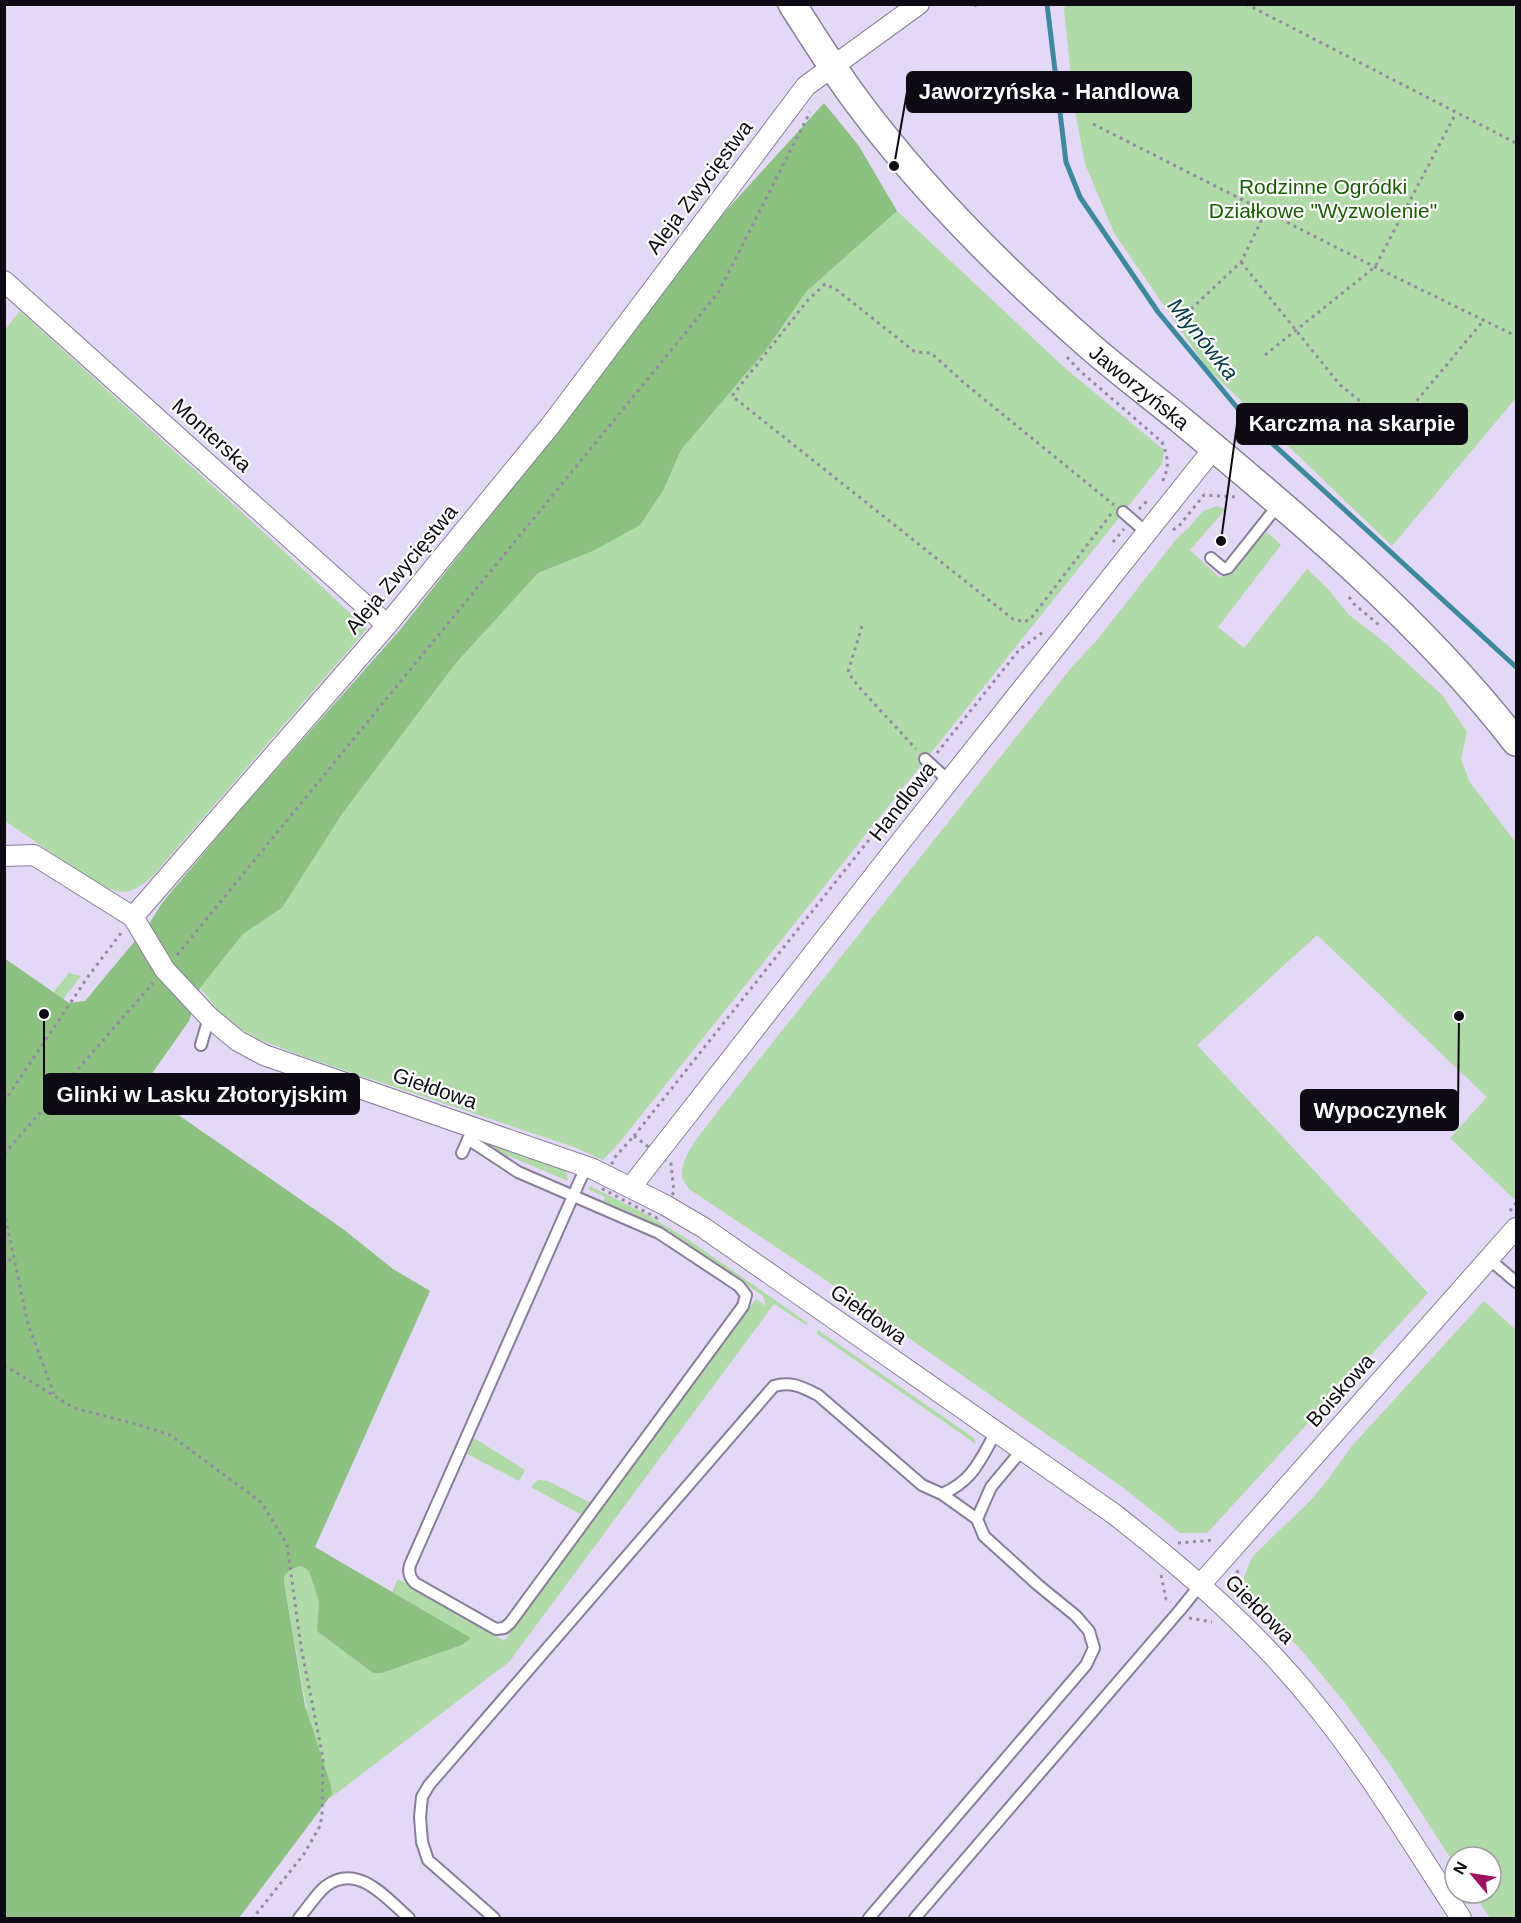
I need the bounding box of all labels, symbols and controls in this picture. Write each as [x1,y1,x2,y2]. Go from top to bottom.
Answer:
callout: Jaworzyńska - Handlowa [907,72,1191,112]
text: Jaworzyńska - Handlowa [919,79,1180,104]
street label: Aleja Zwycięstwa [641,116,757,258]
park label: Rodzinne Ogródki Działkowe "Wyzwolenie" [1209,175,1437,222]
water label: Młynówka [1163,293,1243,385]
street label: Jaworzyńska [1085,340,1195,434]
street label: Monterska [168,394,256,477]
callout: Karczma na skarpie [1237,404,1467,444]
text: Karczma na skarpie [1249,411,1455,436]
street label: Aleja Zwycięstwa [340,500,462,638]
street label: Handlowa [864,757,940,845]
street label: Giełdowa [390,1063,480,1113]
callout: Glinki w Lasku Złotoryjskim [44,1074,359,1114]
text: Glinki w Lasku Złotoryjskim [57,1082,347,1107]
callout: Wypoczynek [1301,1090,1458,1130]
text: Wypoczynek [1314,1098,1447,1123]
street label: Giełdowa [827,1279,912,1349]
street label: Boiskowa [1301,1349,1379,1431]
street label: Giełdowa [1221,1570,1299,1648]
north arrow [1443,1845,1503,1905]
text: N [1450,1859,1471,1877]

